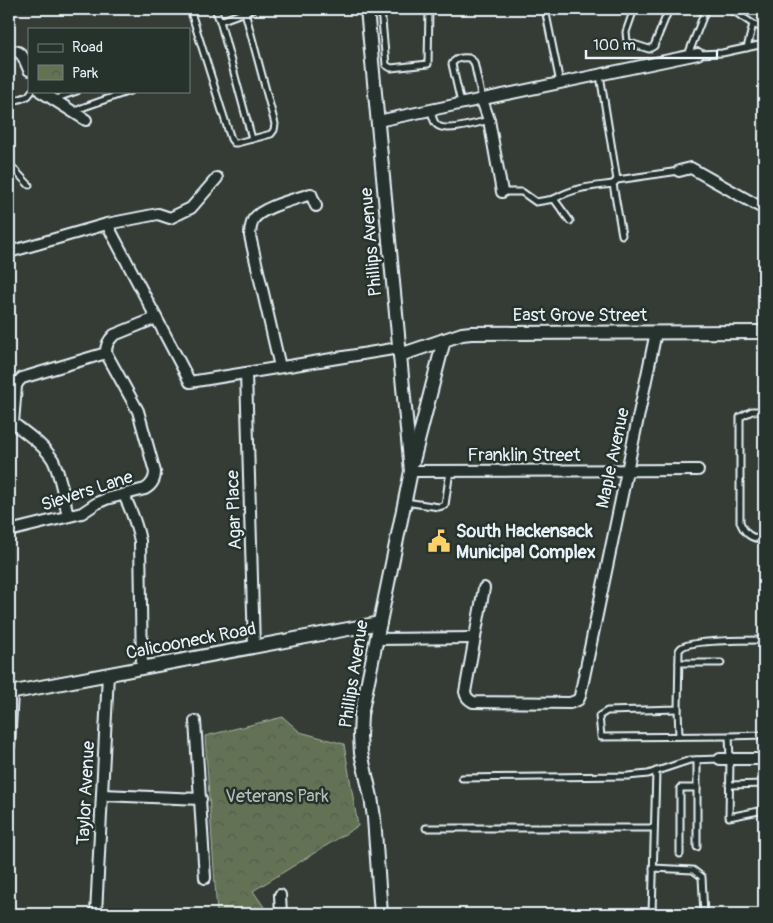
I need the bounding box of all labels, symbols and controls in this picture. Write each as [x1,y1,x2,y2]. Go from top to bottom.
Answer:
legend [28,28,190,92]
scale bar [586,28,717,60]
text: 100 m [593,36,636,55]
text: Road [72,38,103,57]
text: Park [72,64,99,83]
street label: Phillips Avenue [355,186,387,297]
street label: East Grove Street [513,304,648,327]
street label: Maple Avenue [591,405,635,510]
street label: Franklin Street [467,444,581,467]
street label: Sievers Lane [38,465,136,517]
street label: Agar Place [221,469,247,550]
place label: South Hackensack Municipal Complex [456,520,596,564]
public building icon: South Hackensack Municipal Complex [426,528,452,554]
street label: Calicooneck Road [124,617,258,665]
street label: Phillips Avenue [334,618,374,730]
street label: Taylor Avenue [72,740,100,846]
park label: Veterans Park [225,785,329,808]

